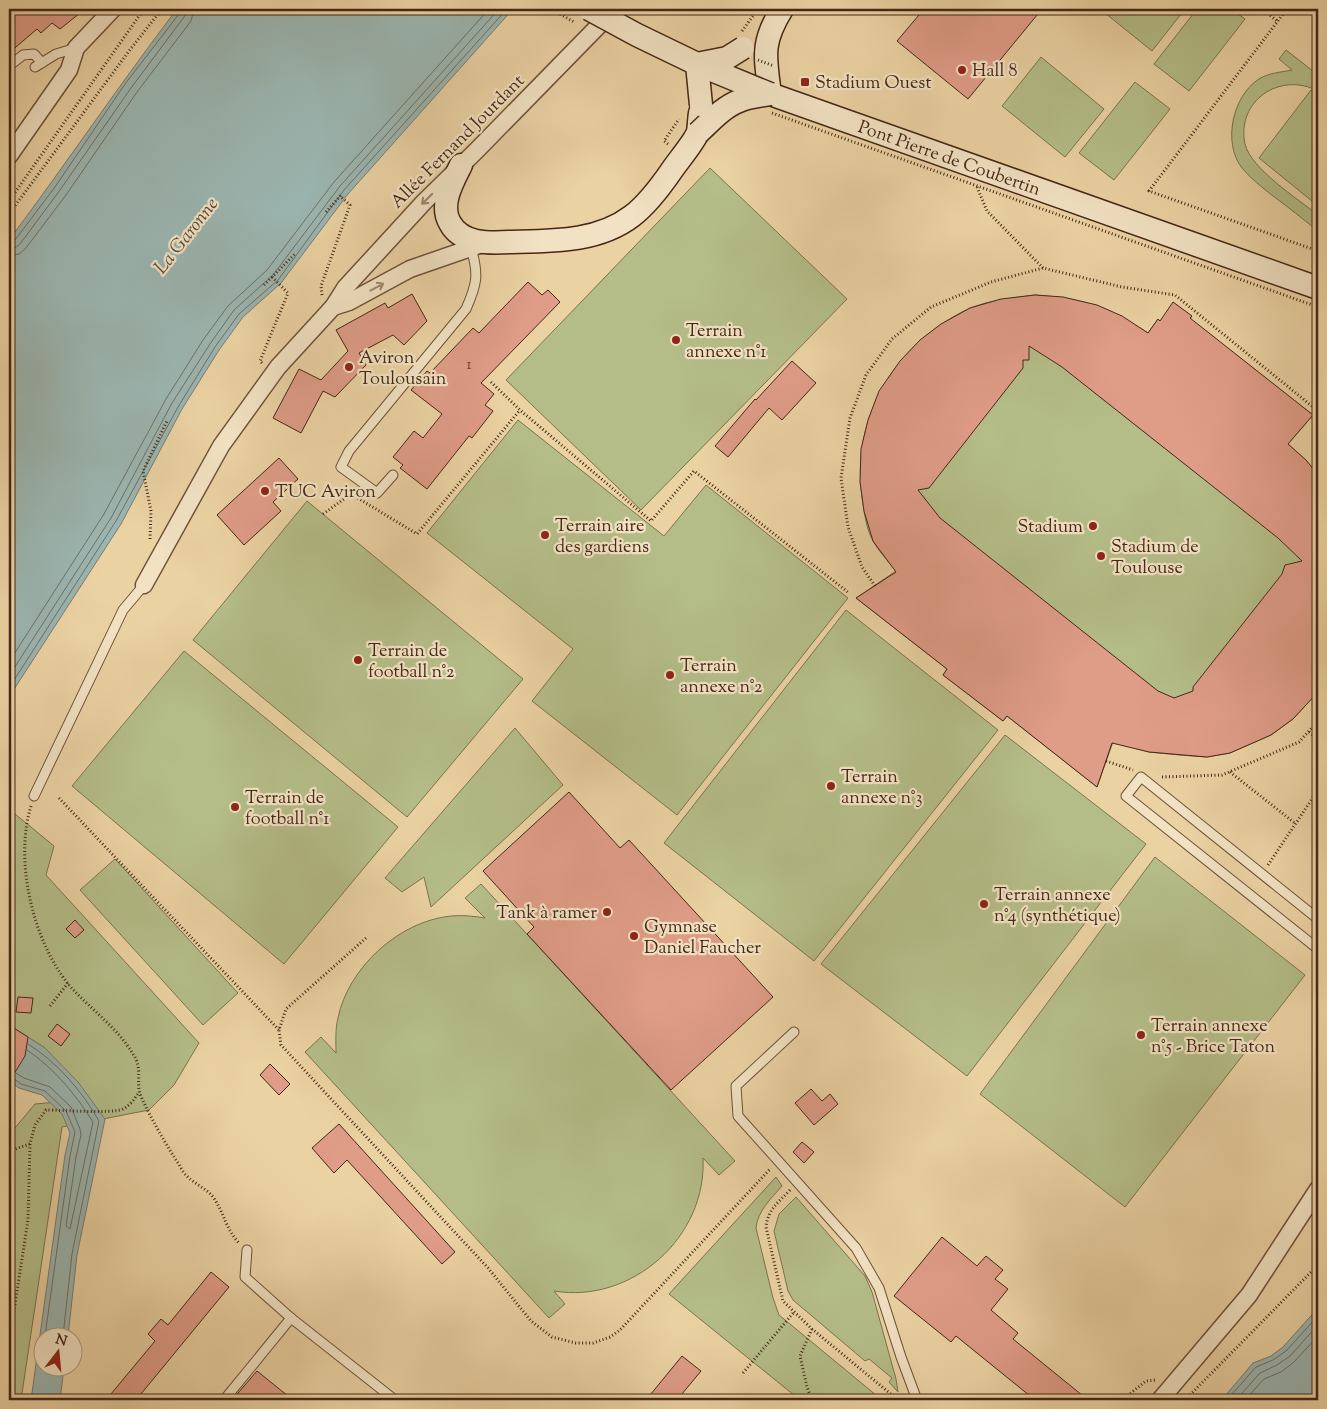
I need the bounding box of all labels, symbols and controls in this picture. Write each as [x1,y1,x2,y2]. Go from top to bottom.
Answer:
place label: Hall 8 [972,59,1017,85]
marker: Hall 8 [956,64,968,76]
street label: Allée Fernand Jourdant [385,69,531,215]
place label: Stadium Ouest [815,71,932,97]
marker: Stadium Ouest [799,76,811,88]
street label: Pont Pierre de Coubertin [854,115,1044,204]
water label: La Garonne [148,192,226,281]
one-way arrow [421,193,433,206]
one-way arrow [369,282,384,291]
place label: Terrain annexe n°1 [686,319,766,366]
marker: Terrain annexe n°1 [670,334,682,346]
place label: Aviron Toulousain [359,346,447,393]
house number: 1 [466,355,472,376]
marker: Aviron Toulousain [343,361,355,373]
place label: TUC Aviron [275,480,376,506]
marker: TUC Aviron [259,485,271,497]
place label: Terrain aire des gardiens [555,514,649,561]
place label: Stadium [1018,515,1083,541]
marker: Stadium [1087,520,1099,532]
marker: Terrain aire des gardiens [539,529,551,541]
place label: Stadium de Toulouse [1111,535,1199,582]
marker: Stadium de Toulouse [1095,550,1107,562]
place label: Terrain de football n°2 [368,639,455,686]
marker: Terrain de football n°2 [352,654,364,666]
place label: Terrain annexe n°2 [680,654,763,701]
marker: Terrain annexe n°2 [664,669,676,681]
place label: Terrain annexe n°3 [841,765,923,812]
marker: Terrain annexe n°3 [825,780,837,792]
place label: Terrain de football n°1 [245,786,329,833]
marker: Terrain de football n°1 [229,801,241,813]
place label: Terrain annexe n°4 (synthétique) [994,883,1121,930]
marker: Terrain annexe n°4 (synthétique) [978,898,990,910]
place label: Tank à ramer [496,901,597,927]
marker: Tank à ramer [601,906,613,918]
place label: Gymnase Daniel Faucher [644,915,761,962]
marker: Gymnase Daniel Faucher [628,930,640,942]
place label: Terrain annexe n°5 - Brice Taton [1151,1014,1275,1061]
marker: Terrain annexe n°5 - Brice Taton [1135,1029,1147,1041]
north arrow [32,1326,82,1376]
text: N [53,1330,69,1353]

